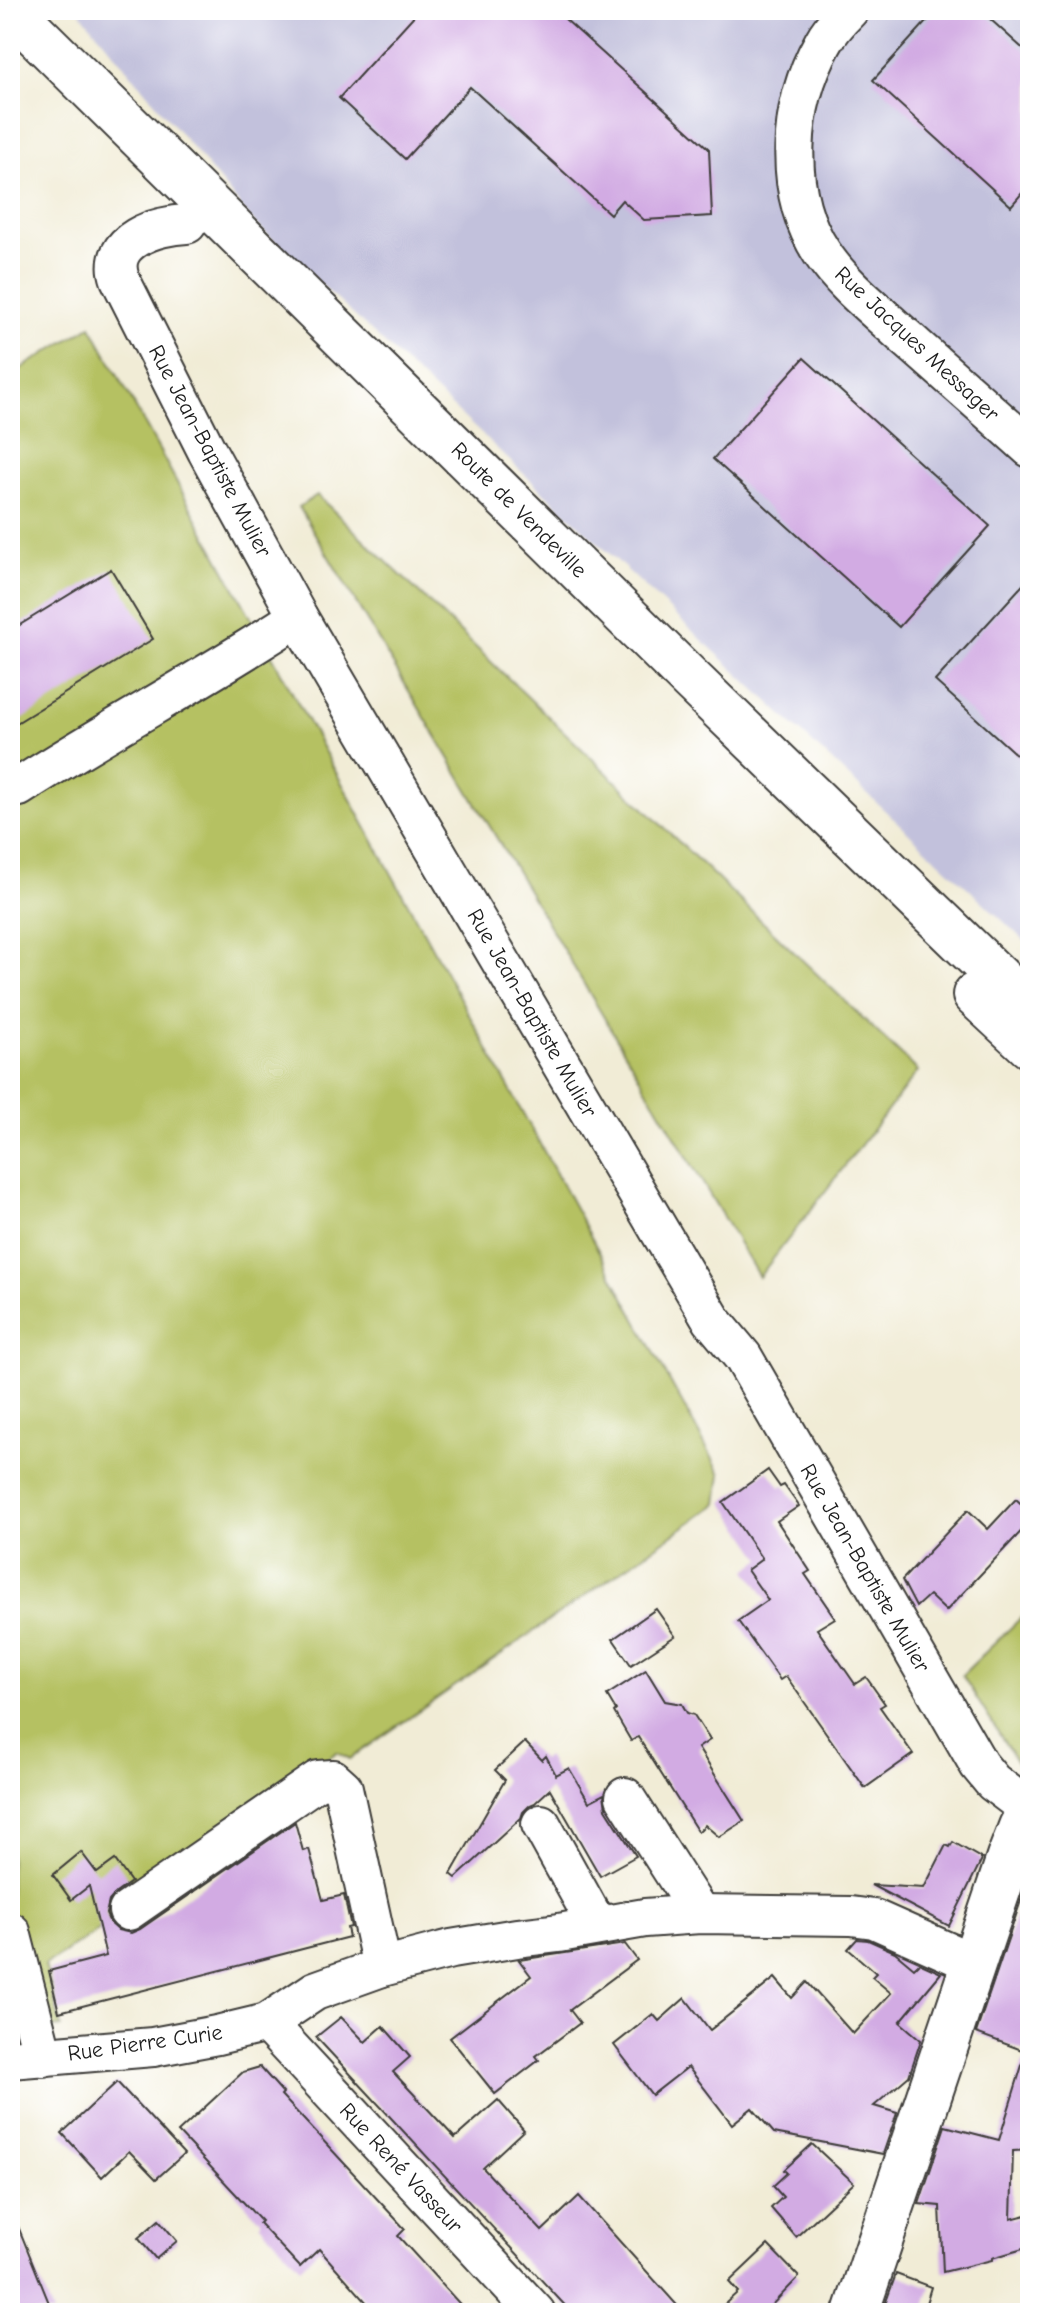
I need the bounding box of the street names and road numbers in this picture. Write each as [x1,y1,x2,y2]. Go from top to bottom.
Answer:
street label: Rue Jacques Messager [829,261,1005,427]
street label: Rue Jean-Baptiste Mulier [143,341,277,562]
street label: Route de Vendeville [446,437,592,583]
street label: Rue Jean-Baptiste Mulier [462,904,602,1122]
street label: Rue Jean-Baptiste Mulier [795,1459,935,1677]
street label: Rue Pierre Curie [66,2019,224,2067]
street label: Rue René Vasseur [334,2098,468,2239]

